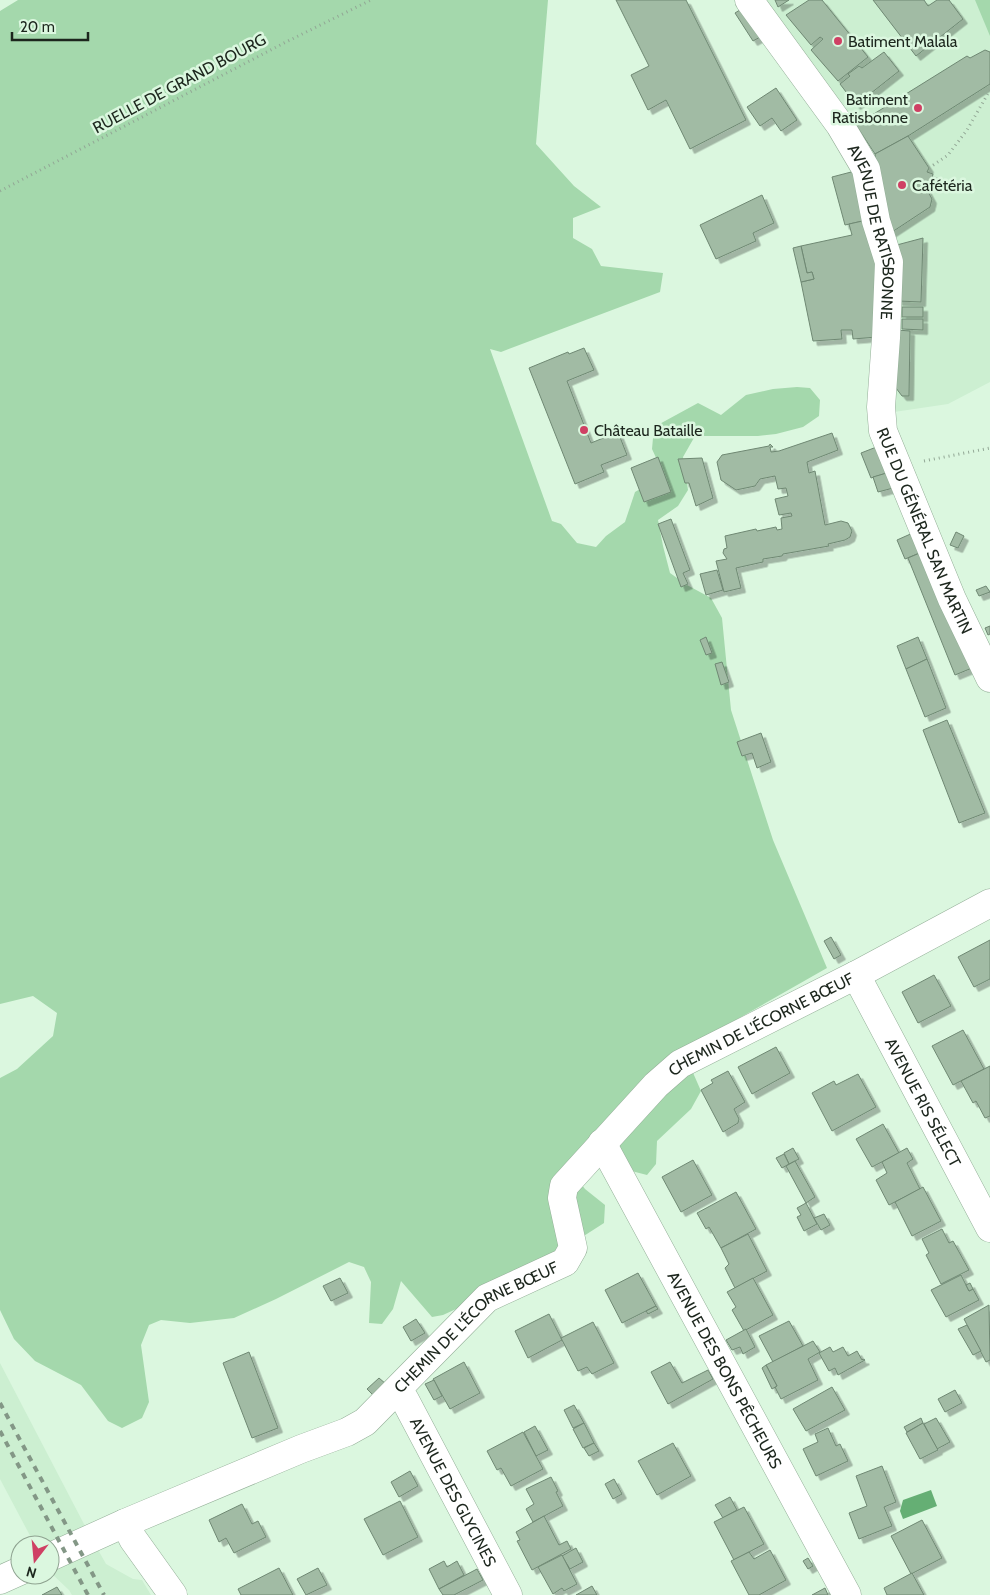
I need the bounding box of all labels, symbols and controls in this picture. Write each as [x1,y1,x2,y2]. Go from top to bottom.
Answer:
scale bar [12,10,89,42]
text: 20 m [20,18,55,36]
street label: RUELLE DE GRAND BOURG [89,30,269,137]
place label: Batiment Malala [848,32,958,51]
marker: Batiment Malala [832,35,844,47]
place label: Batiment Ratisbonne [832,90,909,127]
marker: Batiment Ratisbonne [912,102,924,114]
street label: AVENUE DE RATISBONNE [844,141,899,320]
place label: Cafétéria [912,176,973,195]
marker: Cafétéria [896,179,908,191]
place label: Château Bataille [594,421,702,440]
marker: Château Bataille [578,424,590,436]
street label: RUE DU GÉNÉRAL SAN MARTIN [873,425,976,637]
street label: CHEMIN DE L'ÉCORNE BŒUF [664,968,858,1080]
street label: AVENUE RIS SÉLECT [881,1035,965,1171]
street label: CHEMIN DE L'ÉCORNE BŒUF [390,1257,562,1397]
street label: AVENUE DES BONS PÊCHEURS [663,1268,786,1472]
street label: AVENUE DES GLYCINES [406,1414,500,1570]
north arrow [10,1535,60,1585]
text: N [24,1562,39,1583]

